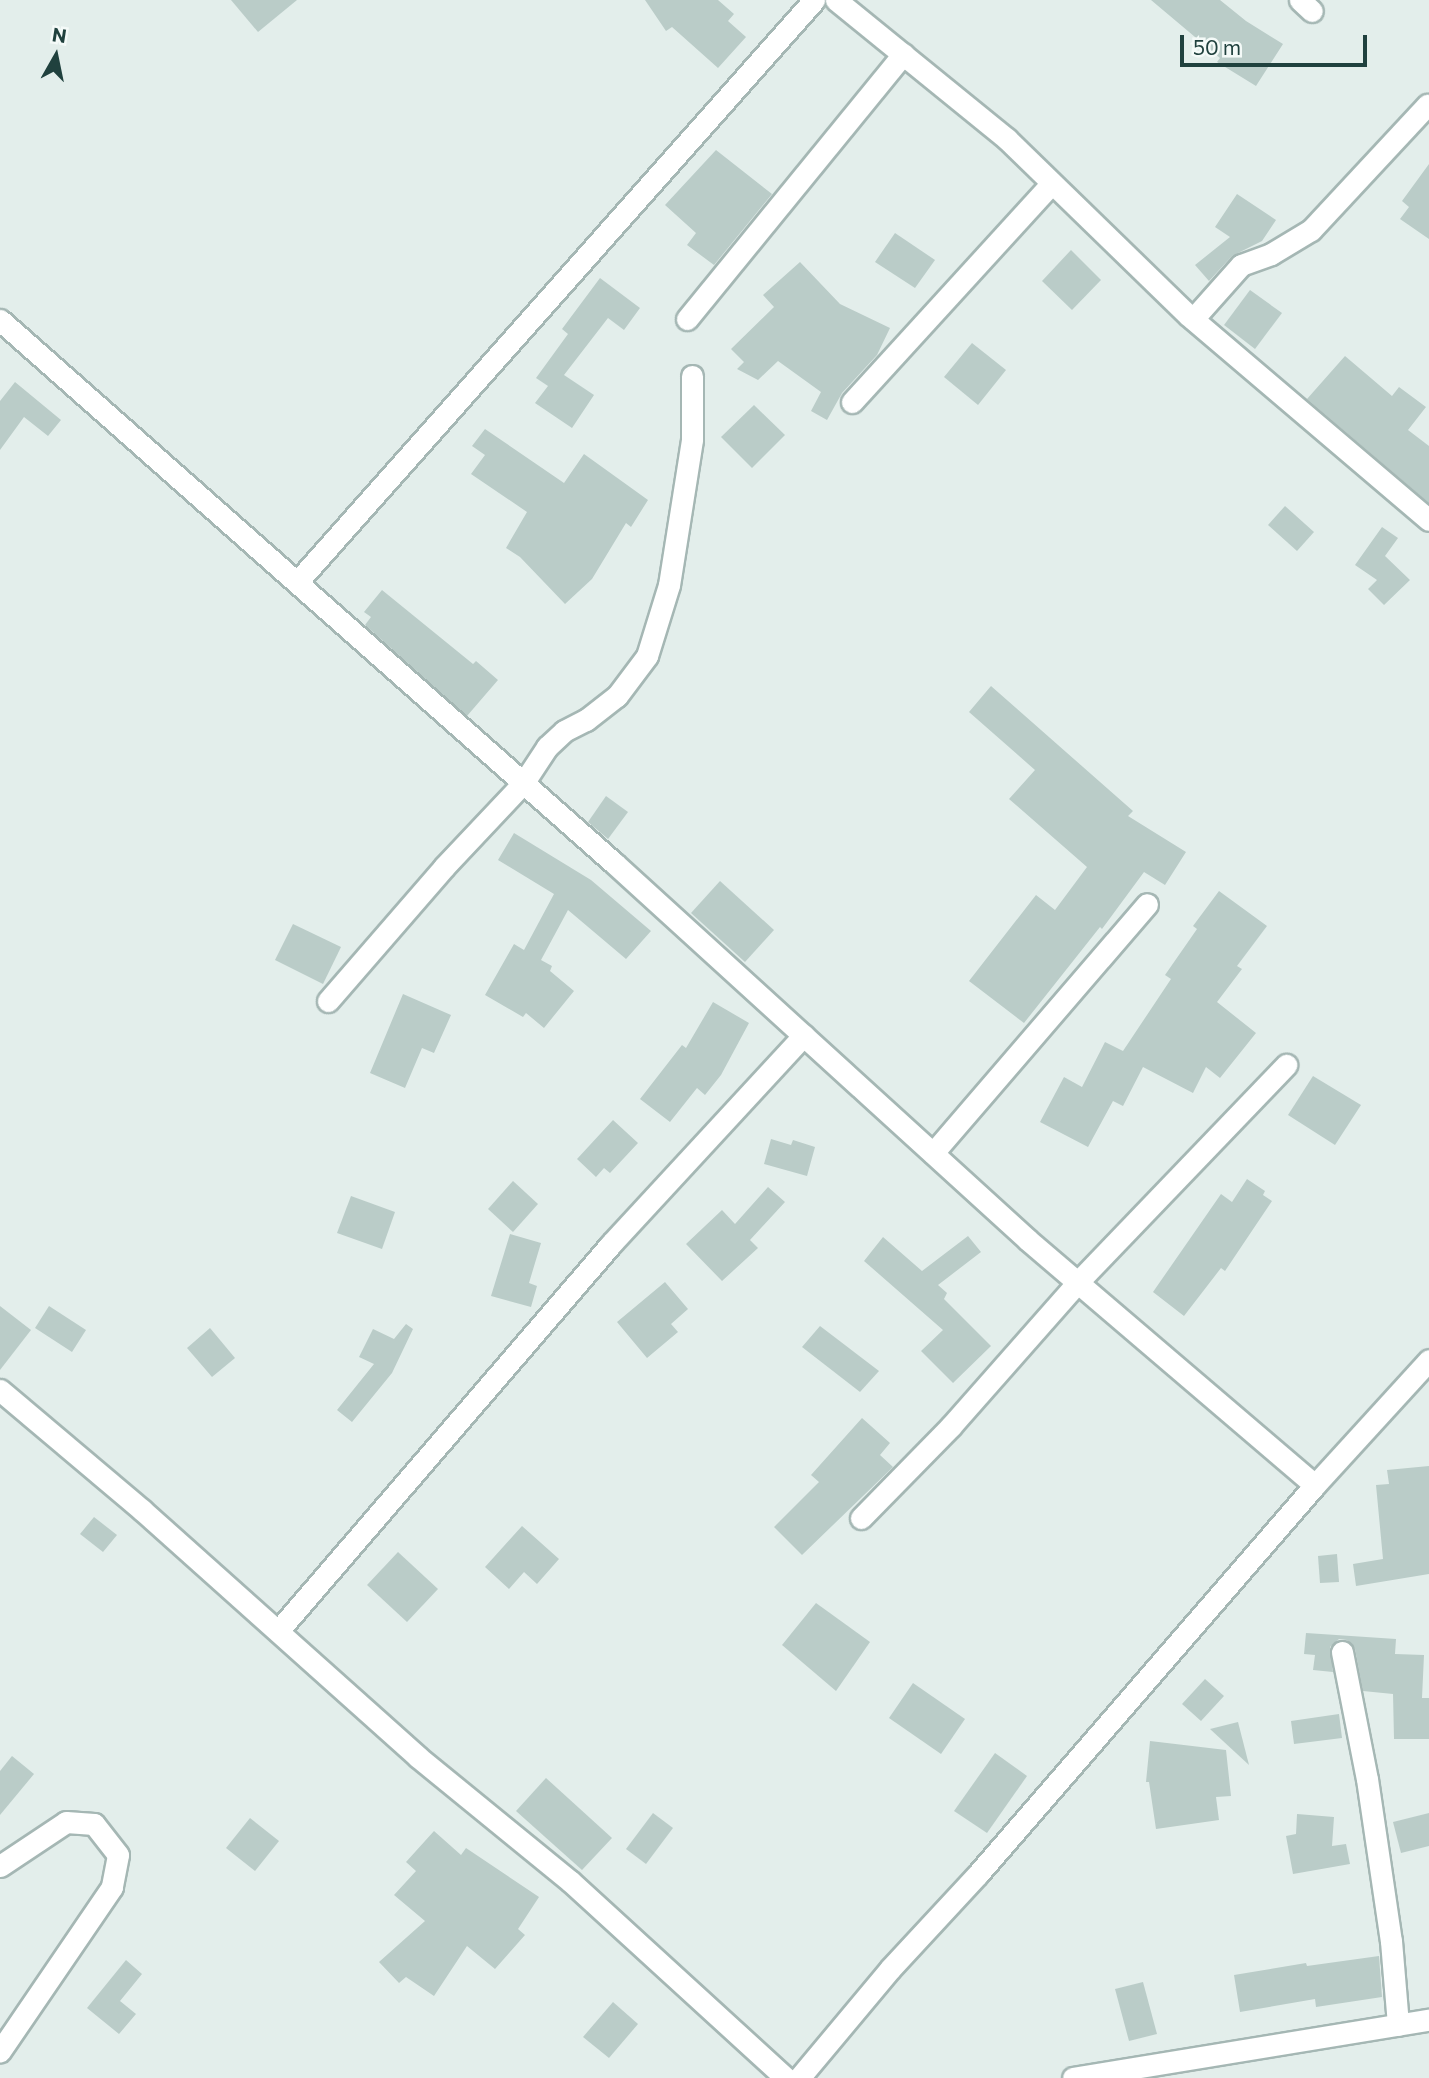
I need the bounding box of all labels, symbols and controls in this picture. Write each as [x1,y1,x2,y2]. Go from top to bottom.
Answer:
north arrow [21,21,91,91]
scale bar [1184,21,1371,65]
text: N [51,22,68,47]
text: 50 m [1193,34,1241,59]

